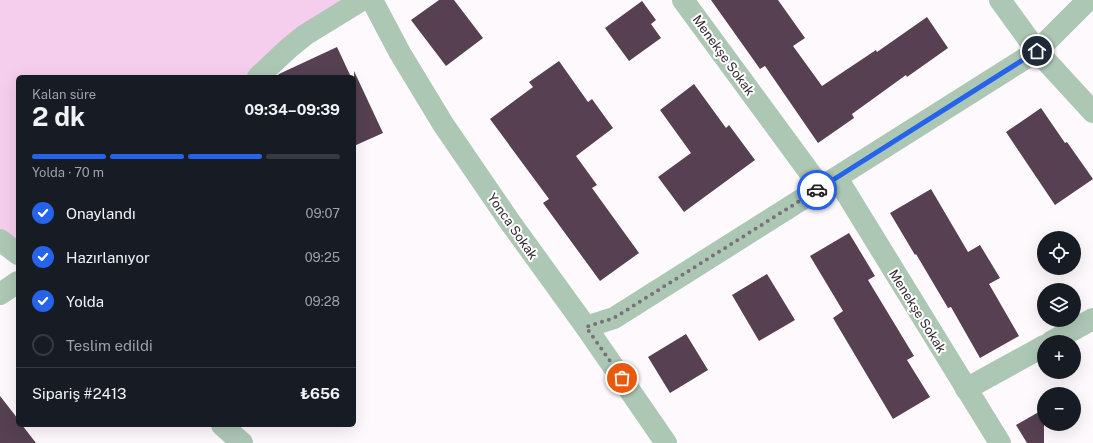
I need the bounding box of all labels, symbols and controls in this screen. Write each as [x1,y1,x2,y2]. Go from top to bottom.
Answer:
street label: Menekşe Sokak [689,12,758,98]
pin [1020,34,1054,68]
icon: home [1026,40,1048,62]
text: Kalan süre [32,87,96,102]
text: 2 dk [32,101,85,132]
text: 09:34–09:39 [244,101,340,118]
text: Yolda · 70 m [32,165,104,180]
courier [797,170,837,210]
icon: car [806,179,828,201]
street label: Yonca Sokak [484,190,541,262]
icon: check [32,202,54,224]
text: Onaylandı [66,205,136,222]
text: 09:07 [306,206,340,221]
map controls [1037,231,1081,431]
button: locate [1037,231,1081,275]
icon: check [32,246,54,268]
text: Hazırlanıyor [66,249,150,266]
text: 09:25 [305,250,340,265]
street label: Menekşe Sokak [886,267,949,356]
button: layers [1037,283,1081,327]
icon: check [32,290,54,312]
text: Yolda [66,293,104,310]
text: 09:28 [305,294,340,309]
button: + [1037,335,1081,379]
text: Teslim edildi [66,337,153,354]
pin [605,361,639,395]
icon: bag [611,367,633,389]
text: Sipariş #2413 [32,385,127,402]
text: ₺656 [300,385,340,402]
button: − [1037,387,1081,431]

